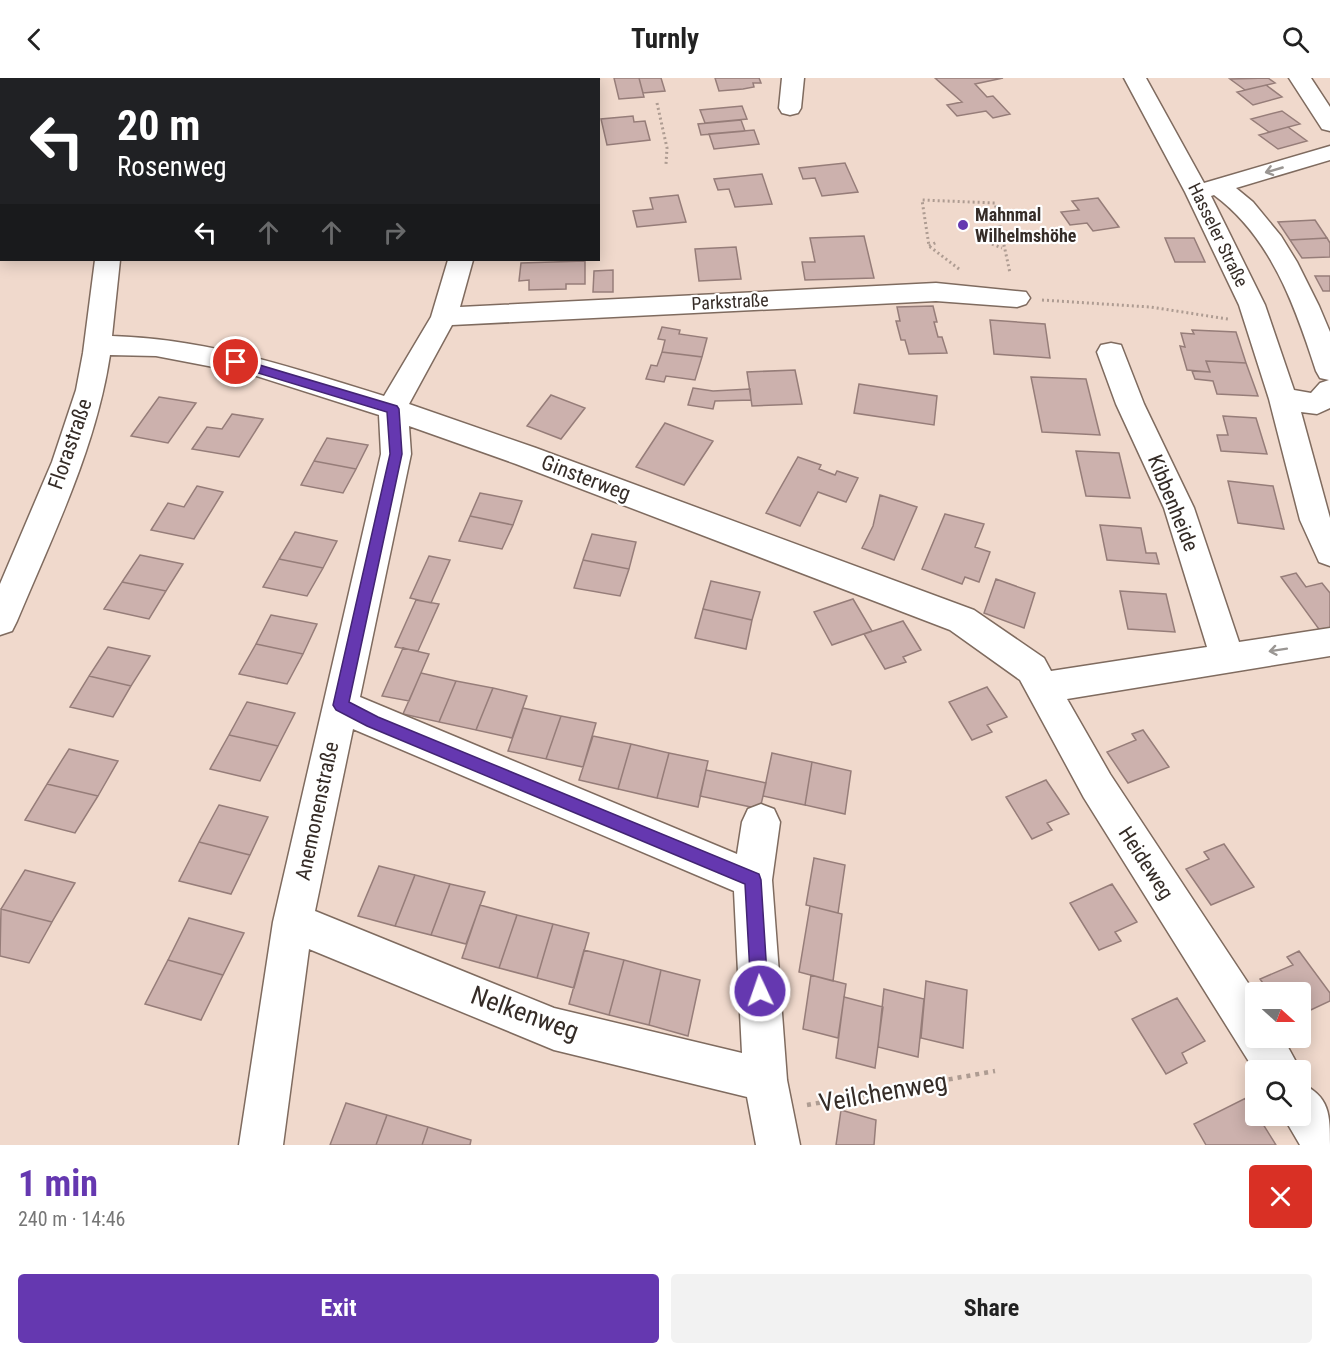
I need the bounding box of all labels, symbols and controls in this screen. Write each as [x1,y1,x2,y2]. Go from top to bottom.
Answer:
icon: back [18,23,51,56]
text: Turnly [631,23,699,55]
icon: search [1279,23,1312,56]
text: 20 m [117,101,200,150]
icon: left [18,102,96,180]
text: Rosenweg [117,151,226,183]
one-way arrow [1265,165,1284,176]
street label: Hasseler Straße [1184,179,1253,290]
place label: Mahnmal Wilhelmshöhe [975,204,1077,246]
icon: left [189,216,222,249]
icon: ahead [252,216,285,249]
icon: ahead [315,216,348,249]
icon: right [378,216,411,249]
marker: Mahnmal Wilhelmshöhe [956,218,970,232]
street label: Parkstraße [691,289,769,314]
pin [210,336,261,387]
icon: arrive [219,345,252,378]
street label: Florastraße [43,395,97,492]
street label: Ginsterweg [538,450,634,506]
street label: Kibbenheide [1143,451,1203,555]
one-way arrow [1269,645,1289,656]
street label: Anemonenstraße [291,739,343,883]
street label: Heideweg [1114,822,1178,904]
position arrow [728,959,792,1023]
street label: Nelkenweg [467,980,583,1046]
north arrow [1245,982,1311,1048]
map controls [1245,982,1311,1126]
button: search [1245,1060,1311,1126]
street label: Veilchenweg [817,1066,949,1118]
text: 1 min [18,1163,98,1205]
button: close [1249,1165,1312,1228]
text: 240 m · 14:46 [18,1207,125,1231]
button: Exit [18,1274,659,1343]
button: Share [671,1274,1312,1343]

